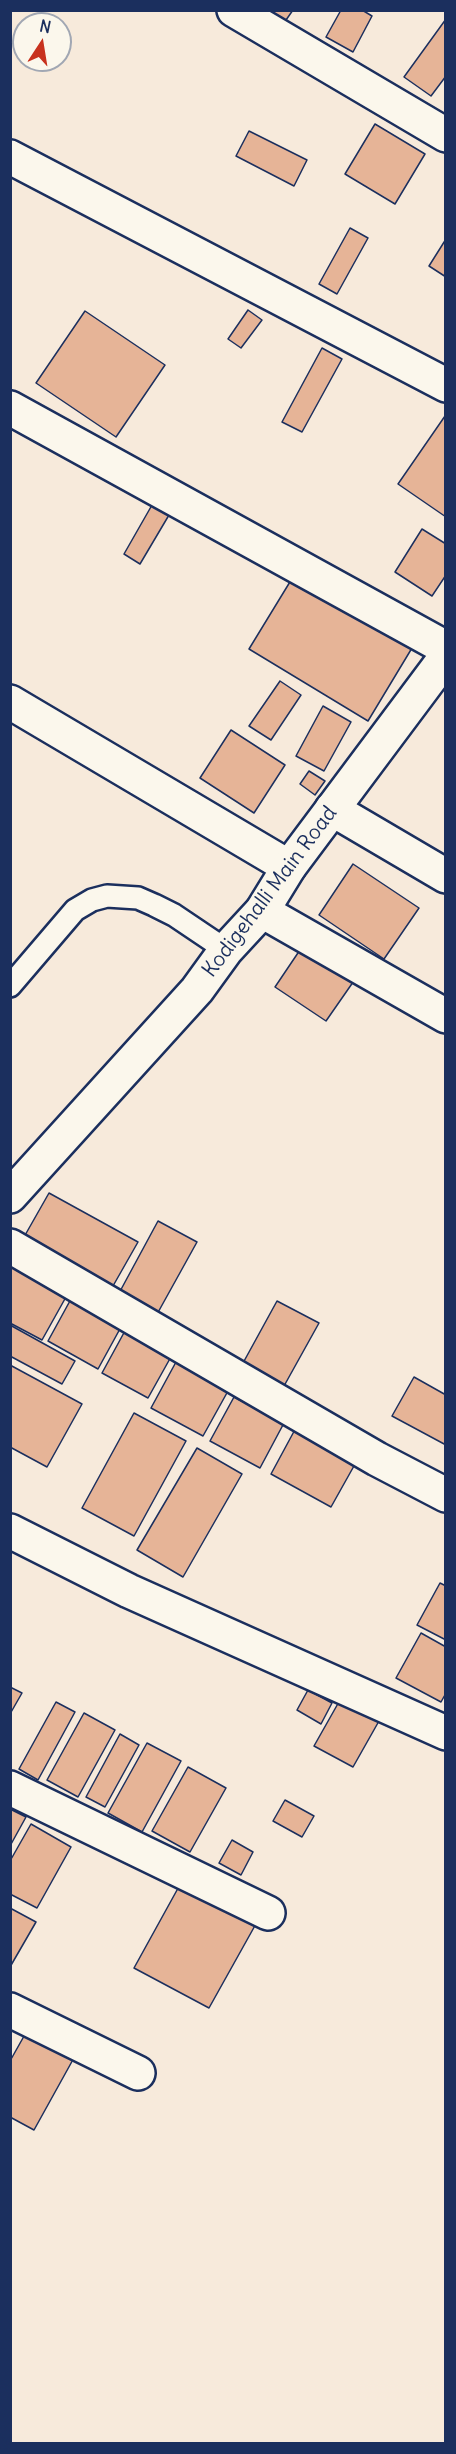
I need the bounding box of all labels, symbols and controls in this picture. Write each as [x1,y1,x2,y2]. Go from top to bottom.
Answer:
north arrow [12,12,72,72]
text: N [38,15,53,37]
street label: Kodigehalli Main Road [197,801,343,983]

